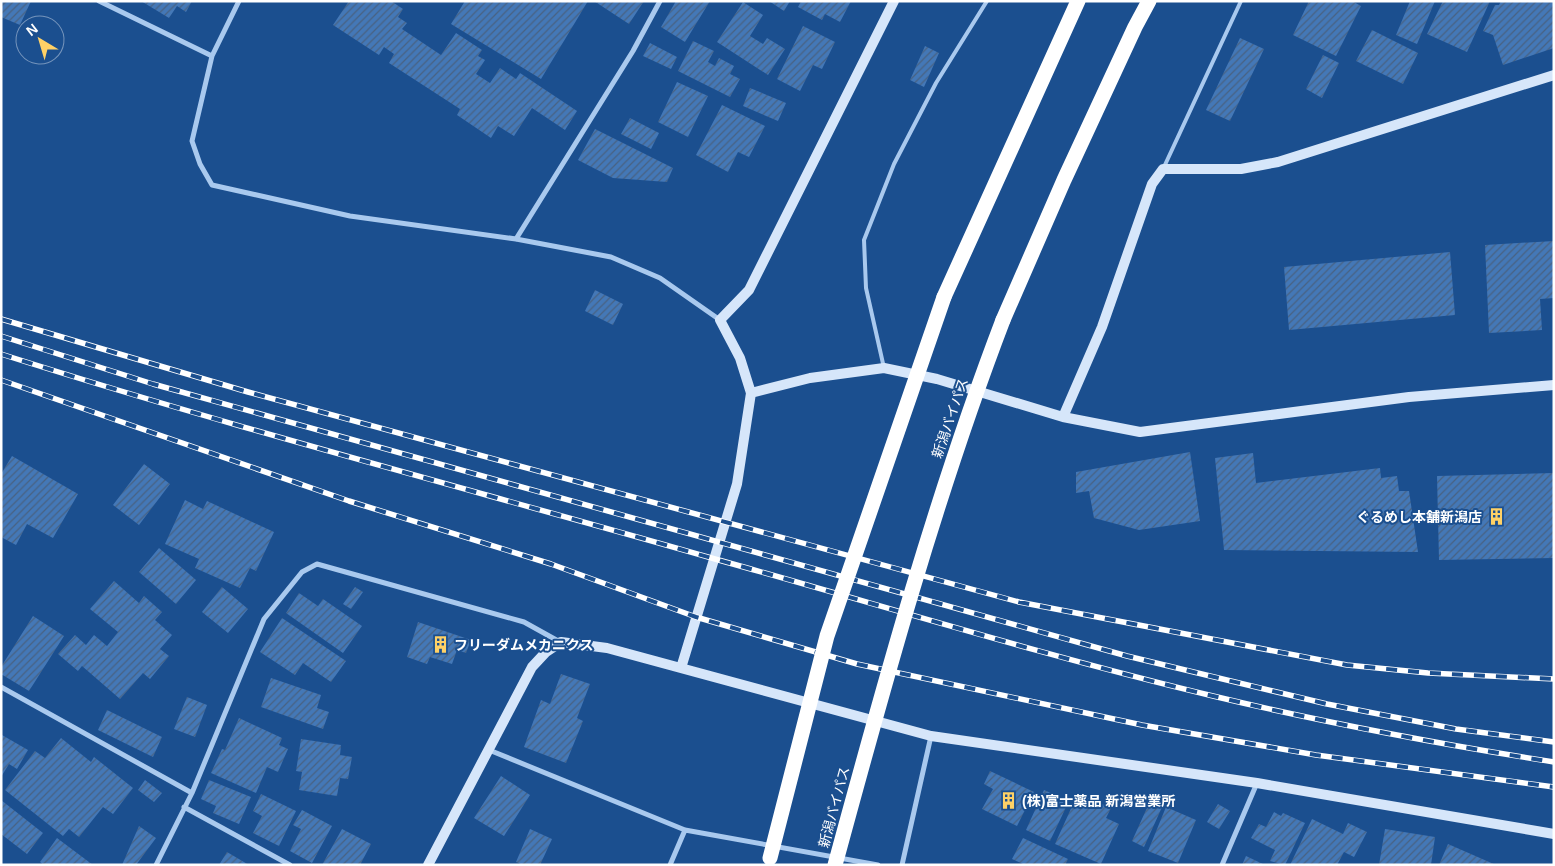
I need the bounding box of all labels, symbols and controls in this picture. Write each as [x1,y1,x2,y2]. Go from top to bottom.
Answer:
north arrow [15,15,65,65]
text: N [23,20,41,39]
street label: 新潟バイパス [929,376,971,460]
building icon: ぐるめし本舗新潟店 [1486,507,1506,527]
place label: ぐるめし本舗新潟店 [1356,509,1482,525]
building icon: フリーダムメカニクス [430,635,450,655]
place label: フリーダムメカニクス [454,637,594,653]
street label: 新潟バイパス [815,764,853,850]
building icon: (株)富士薬品 新潟営業所 [998,791,1018,811]
place label: (株)富士薬品 新潟営業所 [1022,793,1175,809]

